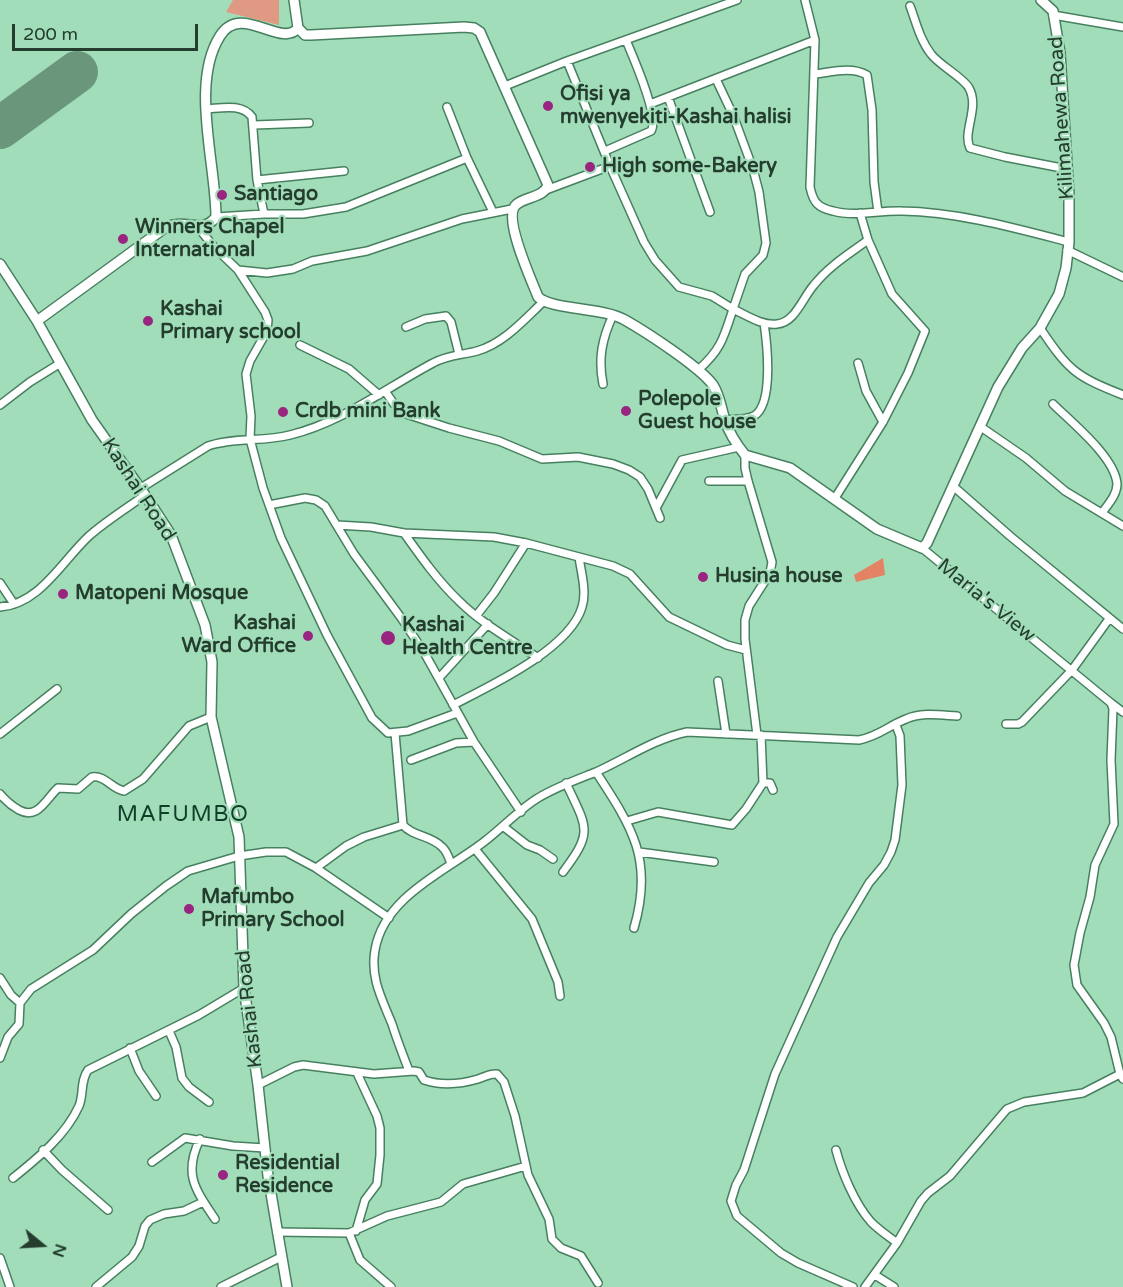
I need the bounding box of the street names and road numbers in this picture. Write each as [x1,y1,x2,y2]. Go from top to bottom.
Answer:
street label: Kilimahewa Road [1044,35,1080,201]
street label: Kashai Road [96,434,180,546]
street label: Maria's View [932,554,1040,648]
street label: Kashai Road [232,949,268,1069]

